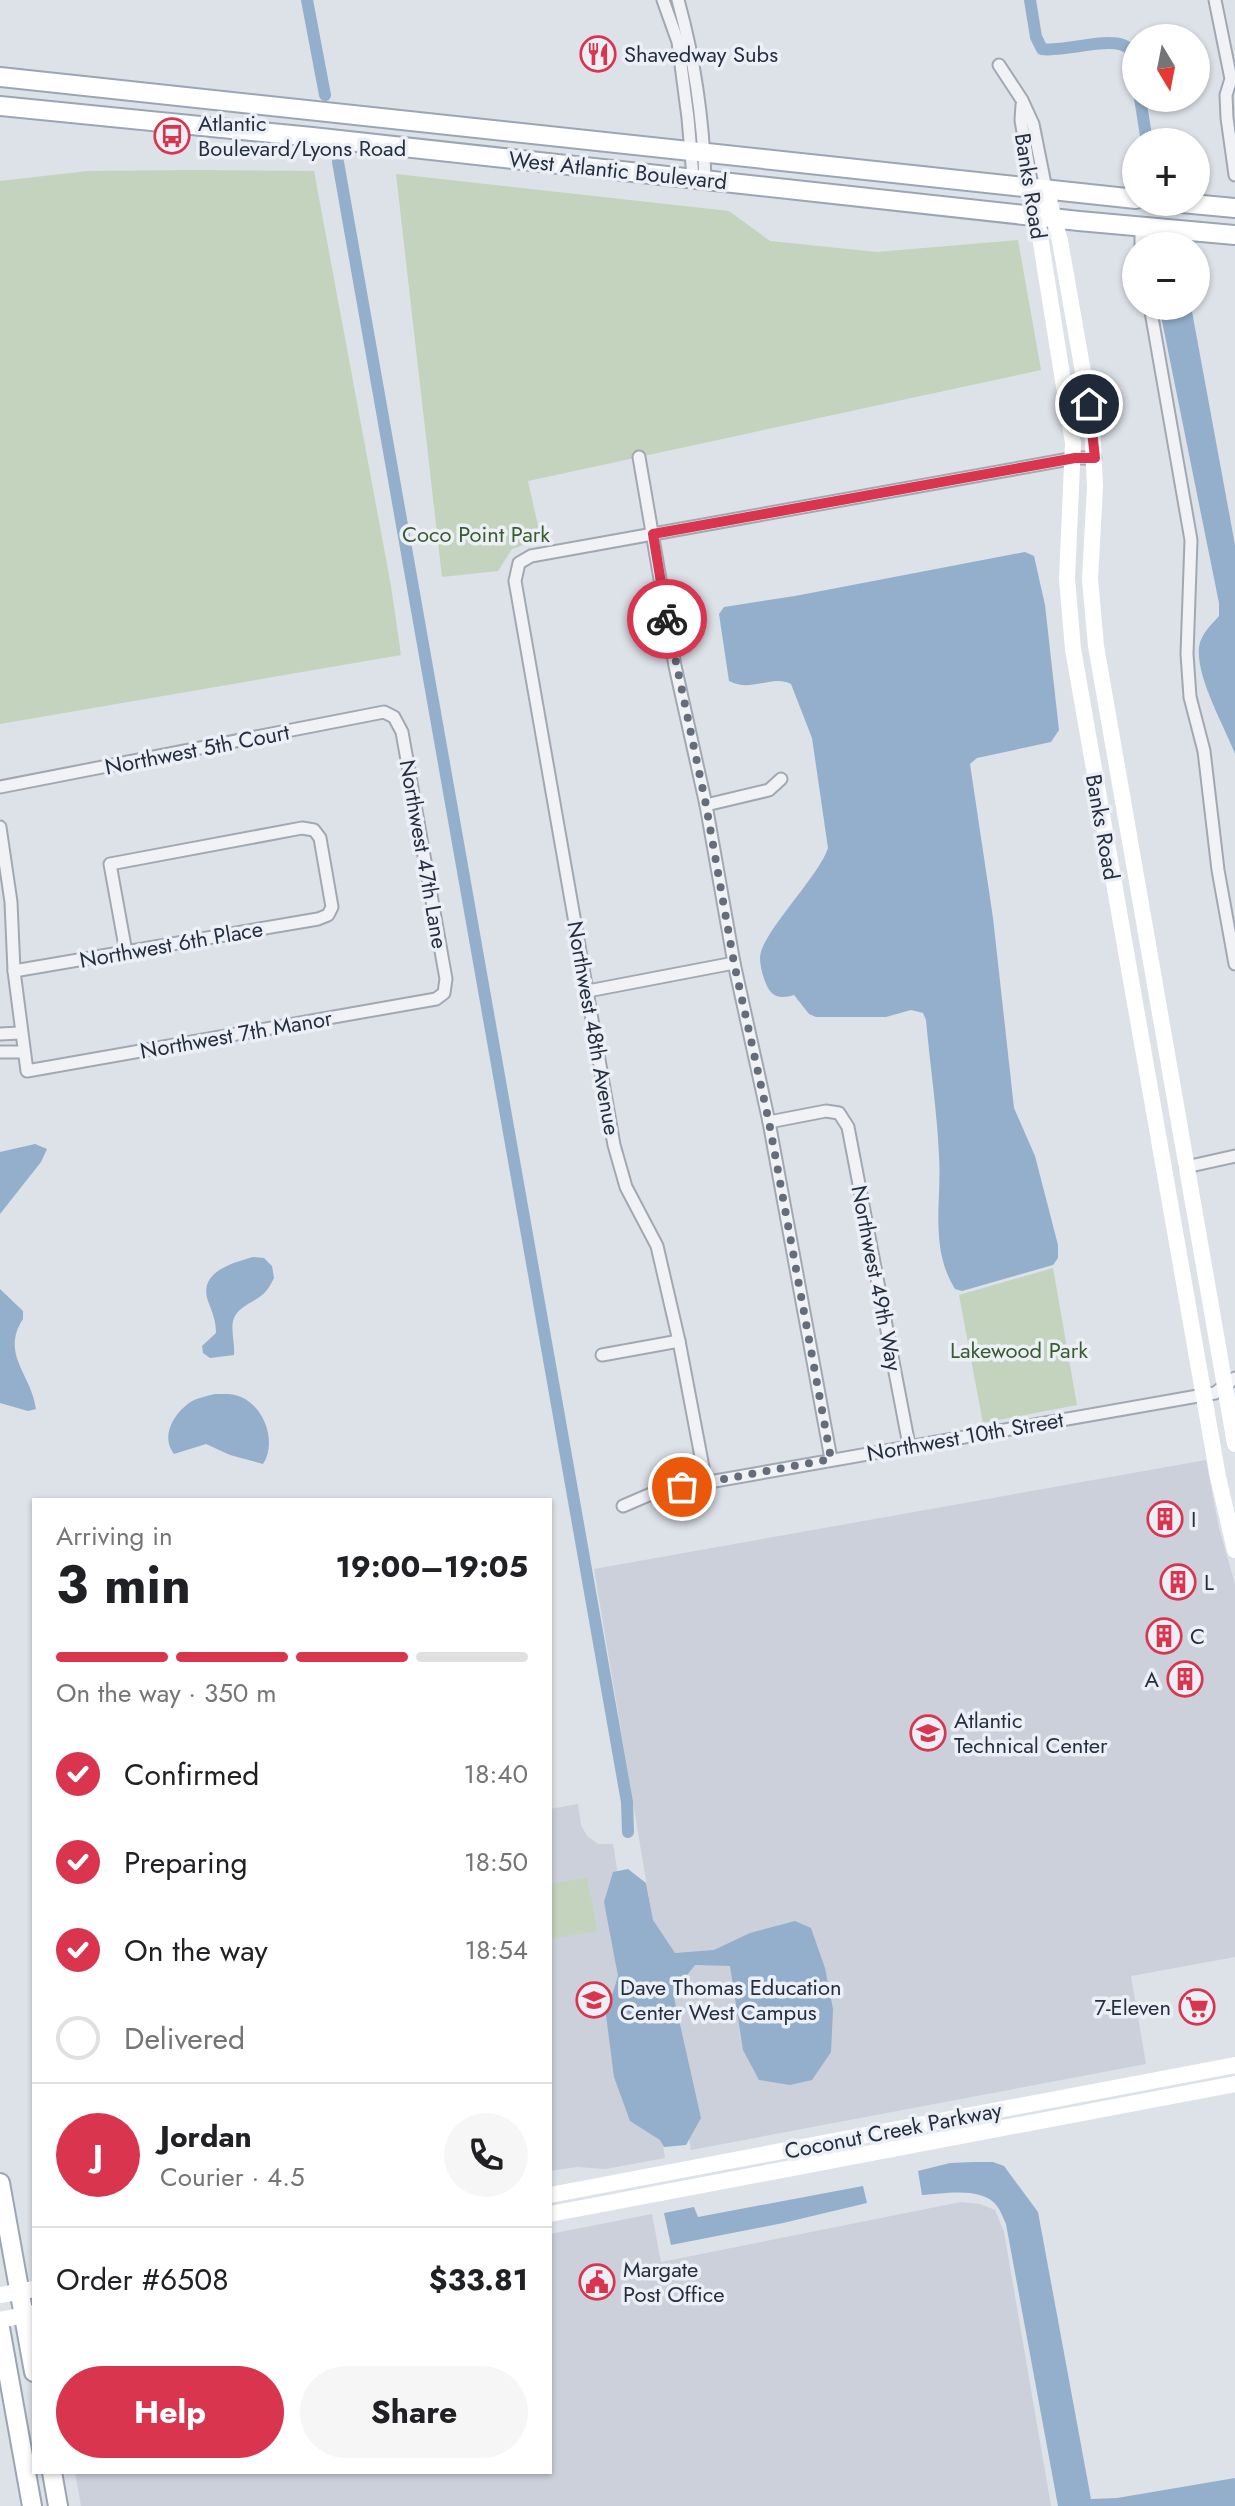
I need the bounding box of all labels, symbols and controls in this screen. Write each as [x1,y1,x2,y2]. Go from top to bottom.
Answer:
north arrow [1122,24,1210,112]
map controls [1122,24,1210,320]
restaurant icon: Shavedway Subs [579,35,617,73]
place label: Shavedway Subs [624,38,778,70]
place label: Atlantic Boulevard/Lyons Road [198,107,406,164]
bus stop icon: Atlantic Boulevard/Lyons Road [153,117,191,155]
button: + [1122,128,1210,216]
street label: Banks Road [1007,131,1055,241]
street label: West Atlantic Boulevard [507,143,729,197]
button: − [1122,232,1210,320]
pin [1055,370,1123,438]
icon: home [1067,382,1111,426]
park label: Coco Point Park [402,518,550,550]
courier [627,579,707,659]
icon: bike [645,597,689,641]
street label: Northwest 5th Court [102,715,293,783]
street label: Northwest 47th Lane [392,757,456,951]
street label: Banks Road [1078,772,1128,882]
street label: Northwest 6th Place [77,912,265,976]
street label: Northwest 48th Avenue [559,918,629,1138]
street label: Northwest 7th Manor [137,1001,335,1067]
street label: Northwest 49th Way [843,1182,911,1374]
park label: Lakewood Park [950,1334,1088,1366]
street label: Northwest 10th Street [864,1403,1067,1469]
pin [648,1453,716,1521]
icon: bag [660,1465,704,1509]
building icon: I [1146,1500,1184,1538]
place label: I [1191,1503,1196,1535]
text: Arriving in [56,1517,173,1555]
text: 19:00–19:05 [336,1545,528,1588]
text: 3 min [56,1547,191,1623]
building icon: L [1159,1563,1197,1601]
place label: L [1204,1566,1214,1598]
building icon: C [1145,1617,1183,1655]
place label: C [1190,1620,1205,1652]
building icon: A [1166,1660,1204,1698]
place label: A [1144,1663,1159,1695]
text: On the way · 350 m [56,1674,277,1712]
place label: Atlantic Technical Center [954,1704,1108,1761]
school or university icon: Atlantic Technical Center [909,1714,947,1752]
icon: check [56,1752,100,1796]
text: Confirmed [124,1753,259,1796]
text: 18:40 [464,1755,528,1793]
icon: check [56,1840,100,1884]
text: Preparing [124,1841,248,1884]
text: 18:50 [464,1843,528,1881]
icon: check [56,1928,100,1972]
text: On the way [124,1929,268,1972]
text: 18:54 [464,1931,528,1969]
place label: Dave Thomas Education Center West Campus [620,1971,842,2028]
school or university icon: Dave Thomas Education Center West Campus [575,1981,613,2019]
supermarket icon: 7-Eleven [1178,1988,1216,2026]
place label: 7-Eleven [1094,1991,1171,2023]
text: Delivered [124,2017,245,2060]
street label: Coconut Creek Parkway [782,2093,1005,2167]
button: phone [444,2113,528,2197]
text: Jordan [160,2115,252,2158]
text: J [93,2134,103,2177]
text: Courier · 4.5 [160,2158,305,2196]
place label: Margate Post Office [623,2253,725,2310]
text: Order #6508 [56,2258,229,2301]
text: $33.81 [429,2258,528,2301]
public building icon: Margate Post Office [578,2263,616,2301]
button: Help [56,2366,284,2458]
button: Share [300,2366,528,2458]

